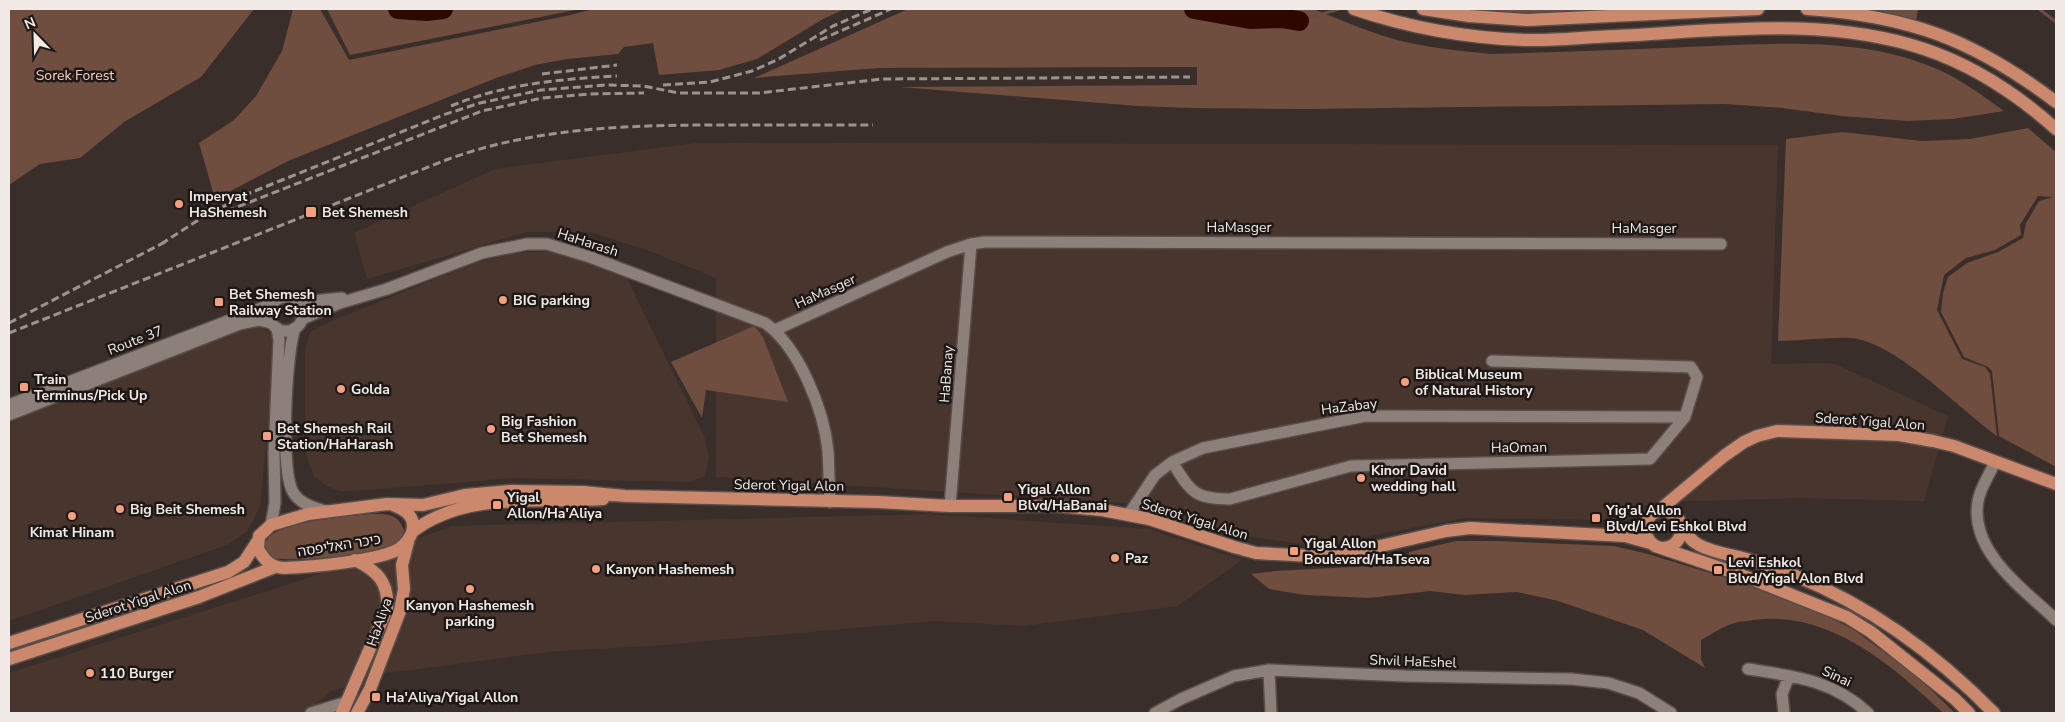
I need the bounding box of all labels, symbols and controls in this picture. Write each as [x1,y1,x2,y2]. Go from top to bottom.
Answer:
north arrow [10,10,60,60]
text: N [22,13,39,34]
park label: Sorek Forest [36,66,114,85]
place label: Imperyat HaShemesh [189,187,267,222]
marker: Imperyat HaShemesh [173,198,185,210]
place label: Bet Shemesh [322,203,408,222]
marker: Bet Shemesh [304,205,318,219]
street label: HaMasger [1207,218,1271,237]
street label: HaMasger [1612,219,1676,238]
street label: HaHarash [555,224,621,261]
street label: HaMasger [792,270,859,313]
place label: Bet Shemesh Railway Station [229,285,332,320]
place label: BIG parking [513,291,590,310]
marker: BIG parking [497,294,509,306]
marker: Bet Shemesh Railway Station [213,296,225,308]
street label: Route 37 [105,321,165,360]
street label: HaBanay [935,344,958,403]
place label: Biblical Museum of Natural History [1415,365,1533,400]
place label: Train Terminus/Pick Up [34,370,147,405]
marker: Biblical Museum of Natural History [1399,376,1411,388]
place label: Golda [351,380,390,399]
marker: Train Terminus/Pick Up [18,381,30,393]
marker: Golda [335,383,347,395]
street label: HaZabay [1320,394,1379,419]
street label: Sderot Yigal Alon [1814,408,1926,435]
place label: Big Fashion Bet Shemesh [501,412,587,447]
place label: Bet Shemesh Rail Station/HaHarash [277,419,393,454]
marker: Big Fashion Bet Shemesh [485,423,497,435]
marker: Bet Shemesh Rail Station/HaHarash [261,430,273,442]
street label: HaOman [1491,438,1547,457]
place label: Kinor David wedding hall [1371,461,1456,496]
marker: Kinor David wedding hall [1355,472,1367,484]
street label: Sderot Yigal Alon [734,475,844,496]
place label: Yigal Allon Blvd/HaBanai [1017,480,1107,515]
place label: Yigal Allon/Ha'Aliya [506,488,602,523]
marker: Yigal Allon Blvd/HaBanai [1002,491,1014,503]
street label: Sderot Yigal Alon [1139,494,1250,545]
marker: Yigal Allon/Ha'Aliya [491,499,503,511]
place label: Big Beit Shemesh [130,500,245,519]
place label: Yig'al Allon Blvd/Levi Eshkol Blvd [1605,501,1746,536]
marker: Big Beit Shemesh [114,503,126,515]
marker: Kimat Hinam [66,510,78,522]
marker: Yig'al Allon Blvd/Levi Eshkol Blvd [1590,512,1602,524]
place label: Kimat Hinam [30,523,114,542]
street label: כיכר האליפסה [296,530,382,561]
place label: Yigal Allon Boulevard/HaTseva [1303,534,1430,569]
marker: Yigal Allon Boulevard/HaTseva [1288,545,1300,557]
place label: Paz [1125,549,1148,568]
marker: Paz [1109,552,1121,564]
place label: Levi Eshkol Blvd/Yigal Alon Blvd [1728,553,1863,588]
place label: Kanyon Hashemesh [606,560,734,579]
marker: Kanyon Hashemesh [590,563,602,575]
marker: Levi Eshkol Blvd/Yigal Alon Blvd [1712,564,1724,576]
street label: Sderot Yigal Alon [83,575,194,628]
marker: Kanyon Hashemesh parking [464,583,476,595]
street label: HaAliya [362,595,397,649]
place label: Kanyon Hashemesh parking [406,596,534,631]
street label: Shvil HaEshel [1369,650,1458,673]
street label: Sinai [1819,661,1855,692]
place label: 110 Burger [100,664,174,683]
marker: 110 Burger [84,667,96,679]
place label: Ha'Aliya/Yigal Allon [386,688,518,707]
marker: Ha'Aliya/Yigal Allon [370,691,382,703]

